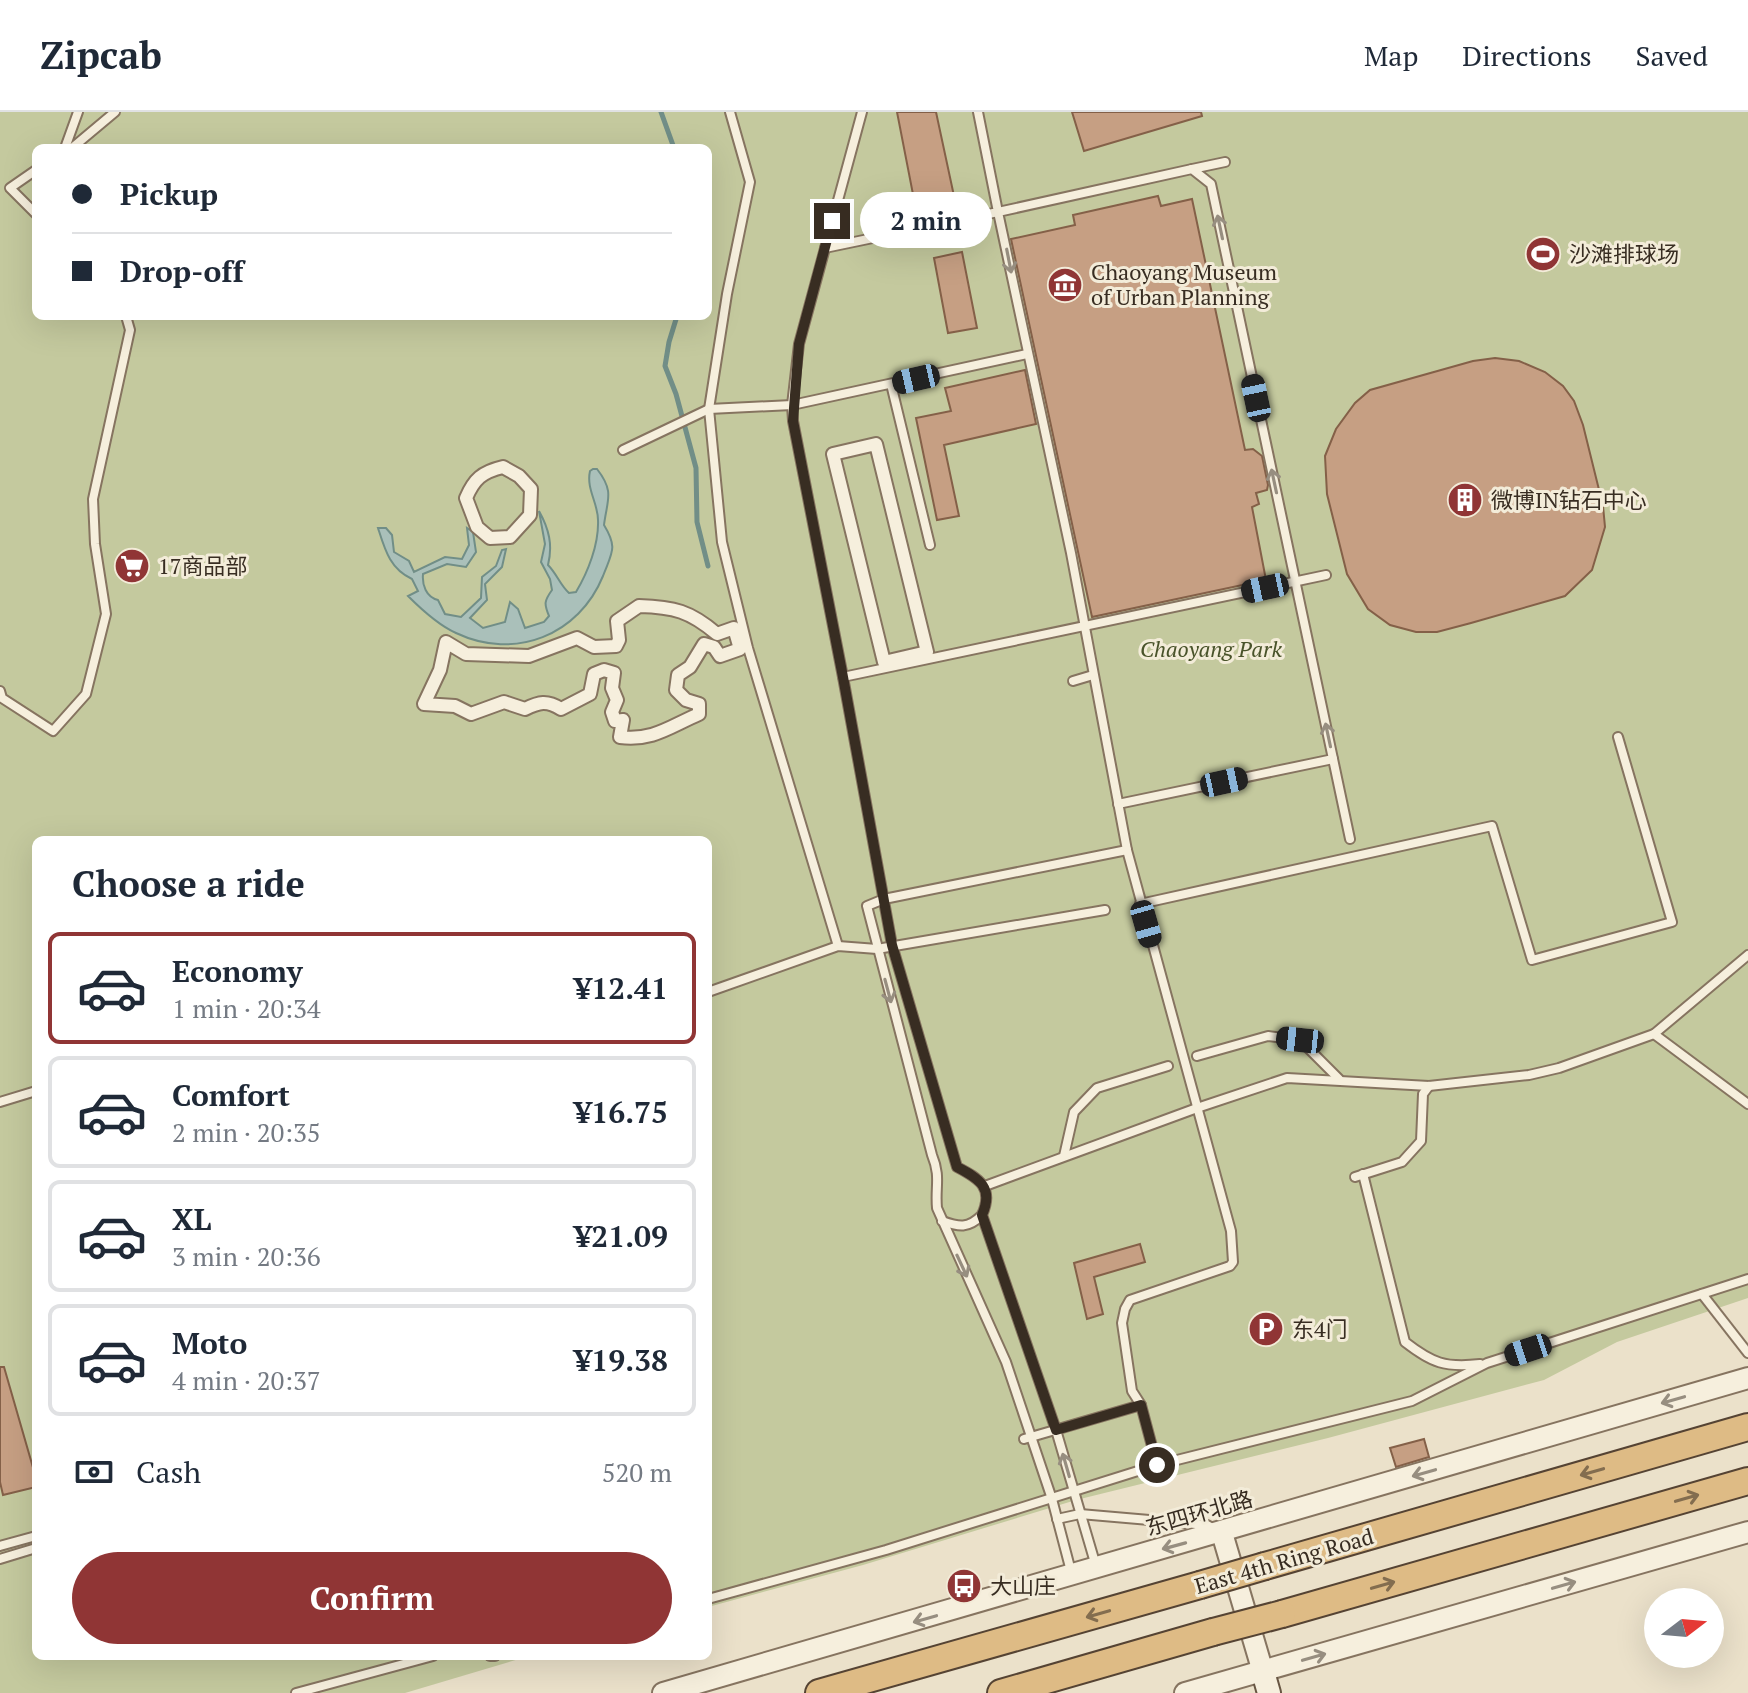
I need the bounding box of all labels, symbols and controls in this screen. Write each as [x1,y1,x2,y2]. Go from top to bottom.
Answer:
text: Zipcab [40,30,162,80]
text: Map [1364,37,1418,74]
text: Directions [1462,37,1592,74]
text: Saved [1636,37,1708,74]
text: Pickup [120,174,218,214]
callout: 2 min [860,193,992,249]
route end [814,203,850,239]
text: 2 min [890,203,962,237]
one-way arrow [1212,215,1227,240]
sports icon: 沙滩排球场 [1524,235,1562,273]
place label: 沙滩排球场 [1569,239,1679,268]
one-way arrow [1002,248,1017,274]
text: Drop-off [120,251,244,291]
place label: Chaoyang Museum of Urban Planning [1091,257,1277,311]
museum icon: Chaoyang Museum of Urban Planning [1046,266,1084,304]
car [890,362,942,396]
car [1239,372,1273,424]
one-way arrow [1266,469,1281,494]
building icon: 微博IN钻石中心 [1446,481,1484,519]
place label: 微博IN钻石中心 [1491,485,1647,514]
supermarket icon: 17商品部 [113,547,151,585]
place label: 17商品部 [158,551,247,580]
car [1239,571,1291,605]
park label: Chaoyang Park [1140,634,1282,663]
one-way arrow [1320,723,1335,749]
car [1198,765,1250,799]
text: Choose a ride [72,860,305,907]
car [1128,898,1164,950]
text: Economy [172,951,303,991]
icon: car [76,952,148,1024]
text: ¥12.41 [574,968,668,1008]
one-way arrow [881,977,896,1003]
text: 1 min · 20:34 [172,991,321,1025]
car [1275,1026,1325,1054]
text: Comfort [172,1075,290,1115]
icon: car [76,1076,148,1148]
text: ¥16.75 [574,1092,668,1132]
text: 2 min · 20:35 [172,1115,321,1149]
text: XL [172,1199,211,1239]
icon: car [76,1200,148,1272]
text: ¥21.09 [574,1216,668,1256]
text: 3 min · 20:36 [172,1239,321,1273]
one-way arrow [955,1253,970,1277]
parking icon: 东4门 [1247,1310,1285,1348]
place label: 东4门 [1292,1314,1348,1343]
text: Moto [172,1323,247,1363]
icon: car [76,1324,148,1396]
car [1501,1331,1555,1369]
text: ¥19.38 [574,1340,668,1380]
text: 4 min · 20:37 [172,1363,321,1397]
one-way arrow [1661,1393,1687,1408]
route start [1139,1447,1175,1483]
icon: cash [72,1450,116,1494]
text: Cash [136,1452,201,1492]
one-way arrow [1058,1453,1073,1479]
text: 520 m [602,1455,672,1489]
one-way arrow [1580,1465,1606,1480]
one-way arrow [1411,1466,1437,1481]
street label: 东四环北路 [1142,1483,1256,1542]
one-way arrow [1674,1490,1700,1505]
street label: East 4th Ring Road [1191,1521,1377,1600]
one-way arrow [1161,1539,1187,1554]
button: Confirm [72,1552,672,1644]
bus stop icon: 大山庄 [945,1567,983,1605]
place label: 大山庄 [990,1571,1056,1600]
one-way arrow [1370,1577,1396,1592]
one-way arrow [1550,1577,1576,1592]
north arrow [1644,1588,1724,1668]
map controls [1644,1588,1724,1668]
one-way arrow [1086,1607,1112,1622]
one-way arrow [912,1612,938,1627]
one-way arrow [1300,1649,1326,1664]

